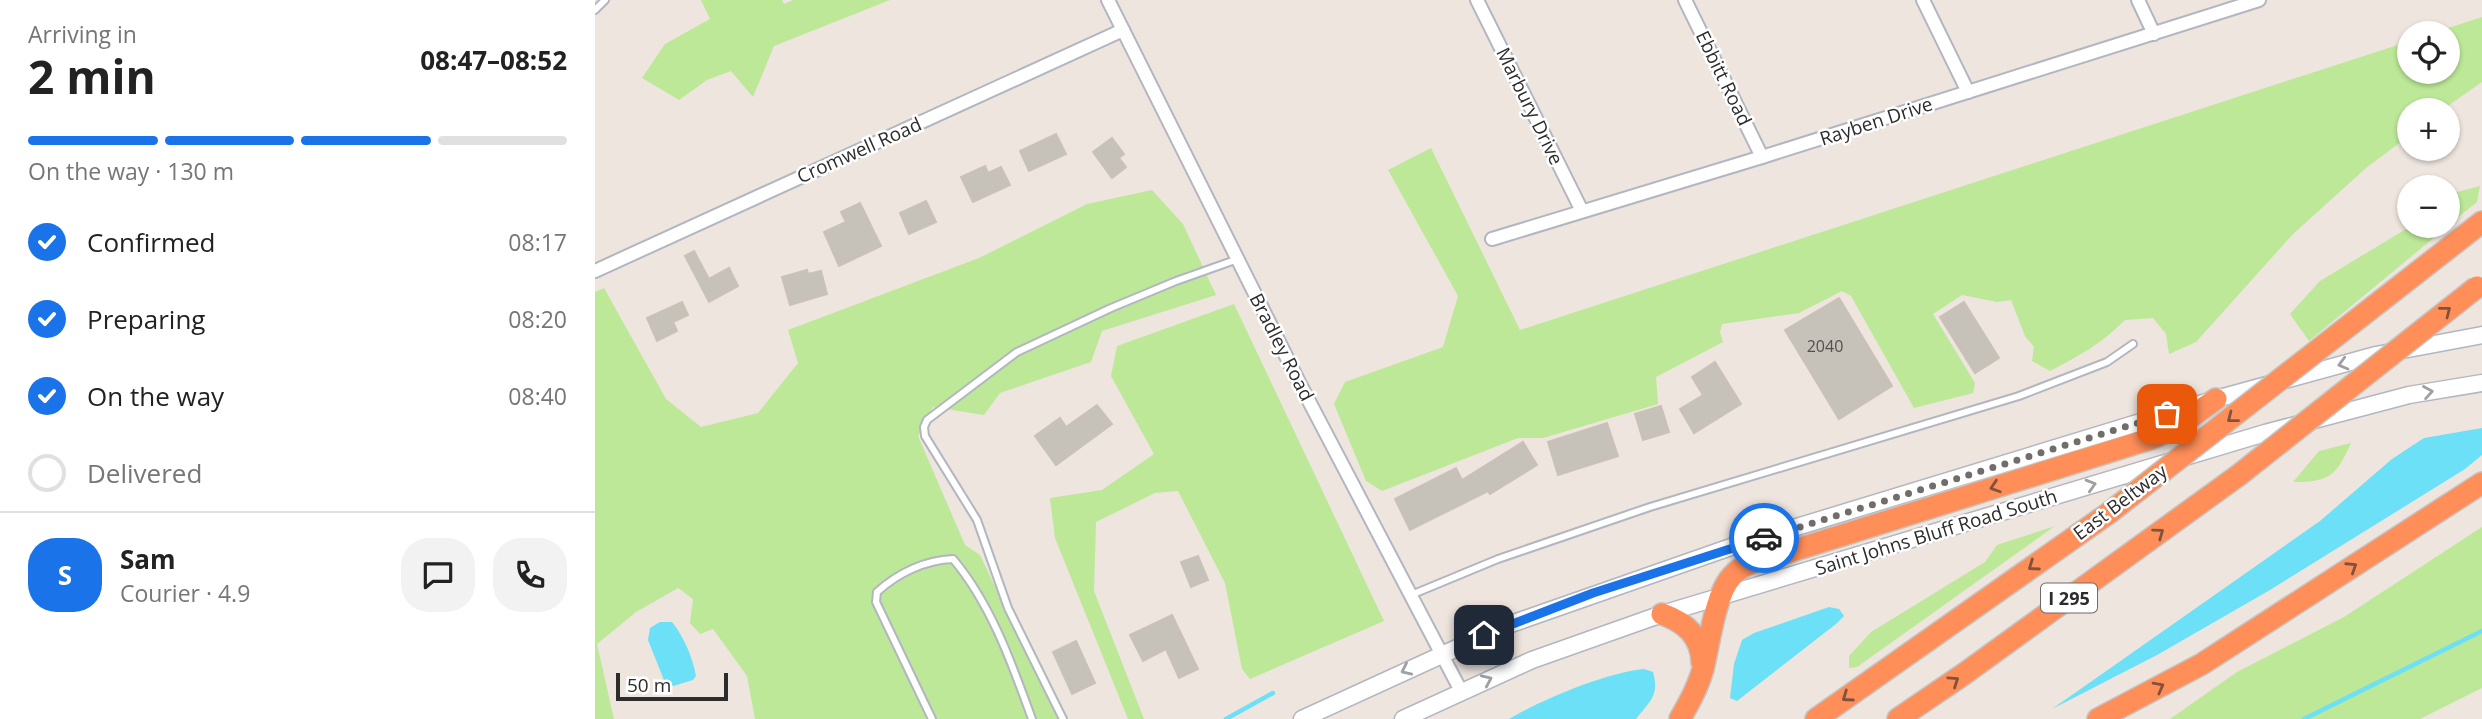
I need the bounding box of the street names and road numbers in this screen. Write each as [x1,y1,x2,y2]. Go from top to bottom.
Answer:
street label: Ebbitt Road [1690,26,1758,130]
street label: Marbury Drive [1490,43,1570,169]
street label: Rayben Drive [1816,91,1936,151]
street label: Cromwell Road [792,111,926,189]
street label: Bradley Road [1244,289,1320,405]
street label: East Beltway [2068,458,2173,546]
street label: Saint Johns Bluff Road South [1812,483,2060,581]
road number: I 295 [2041,584,2097,612]

